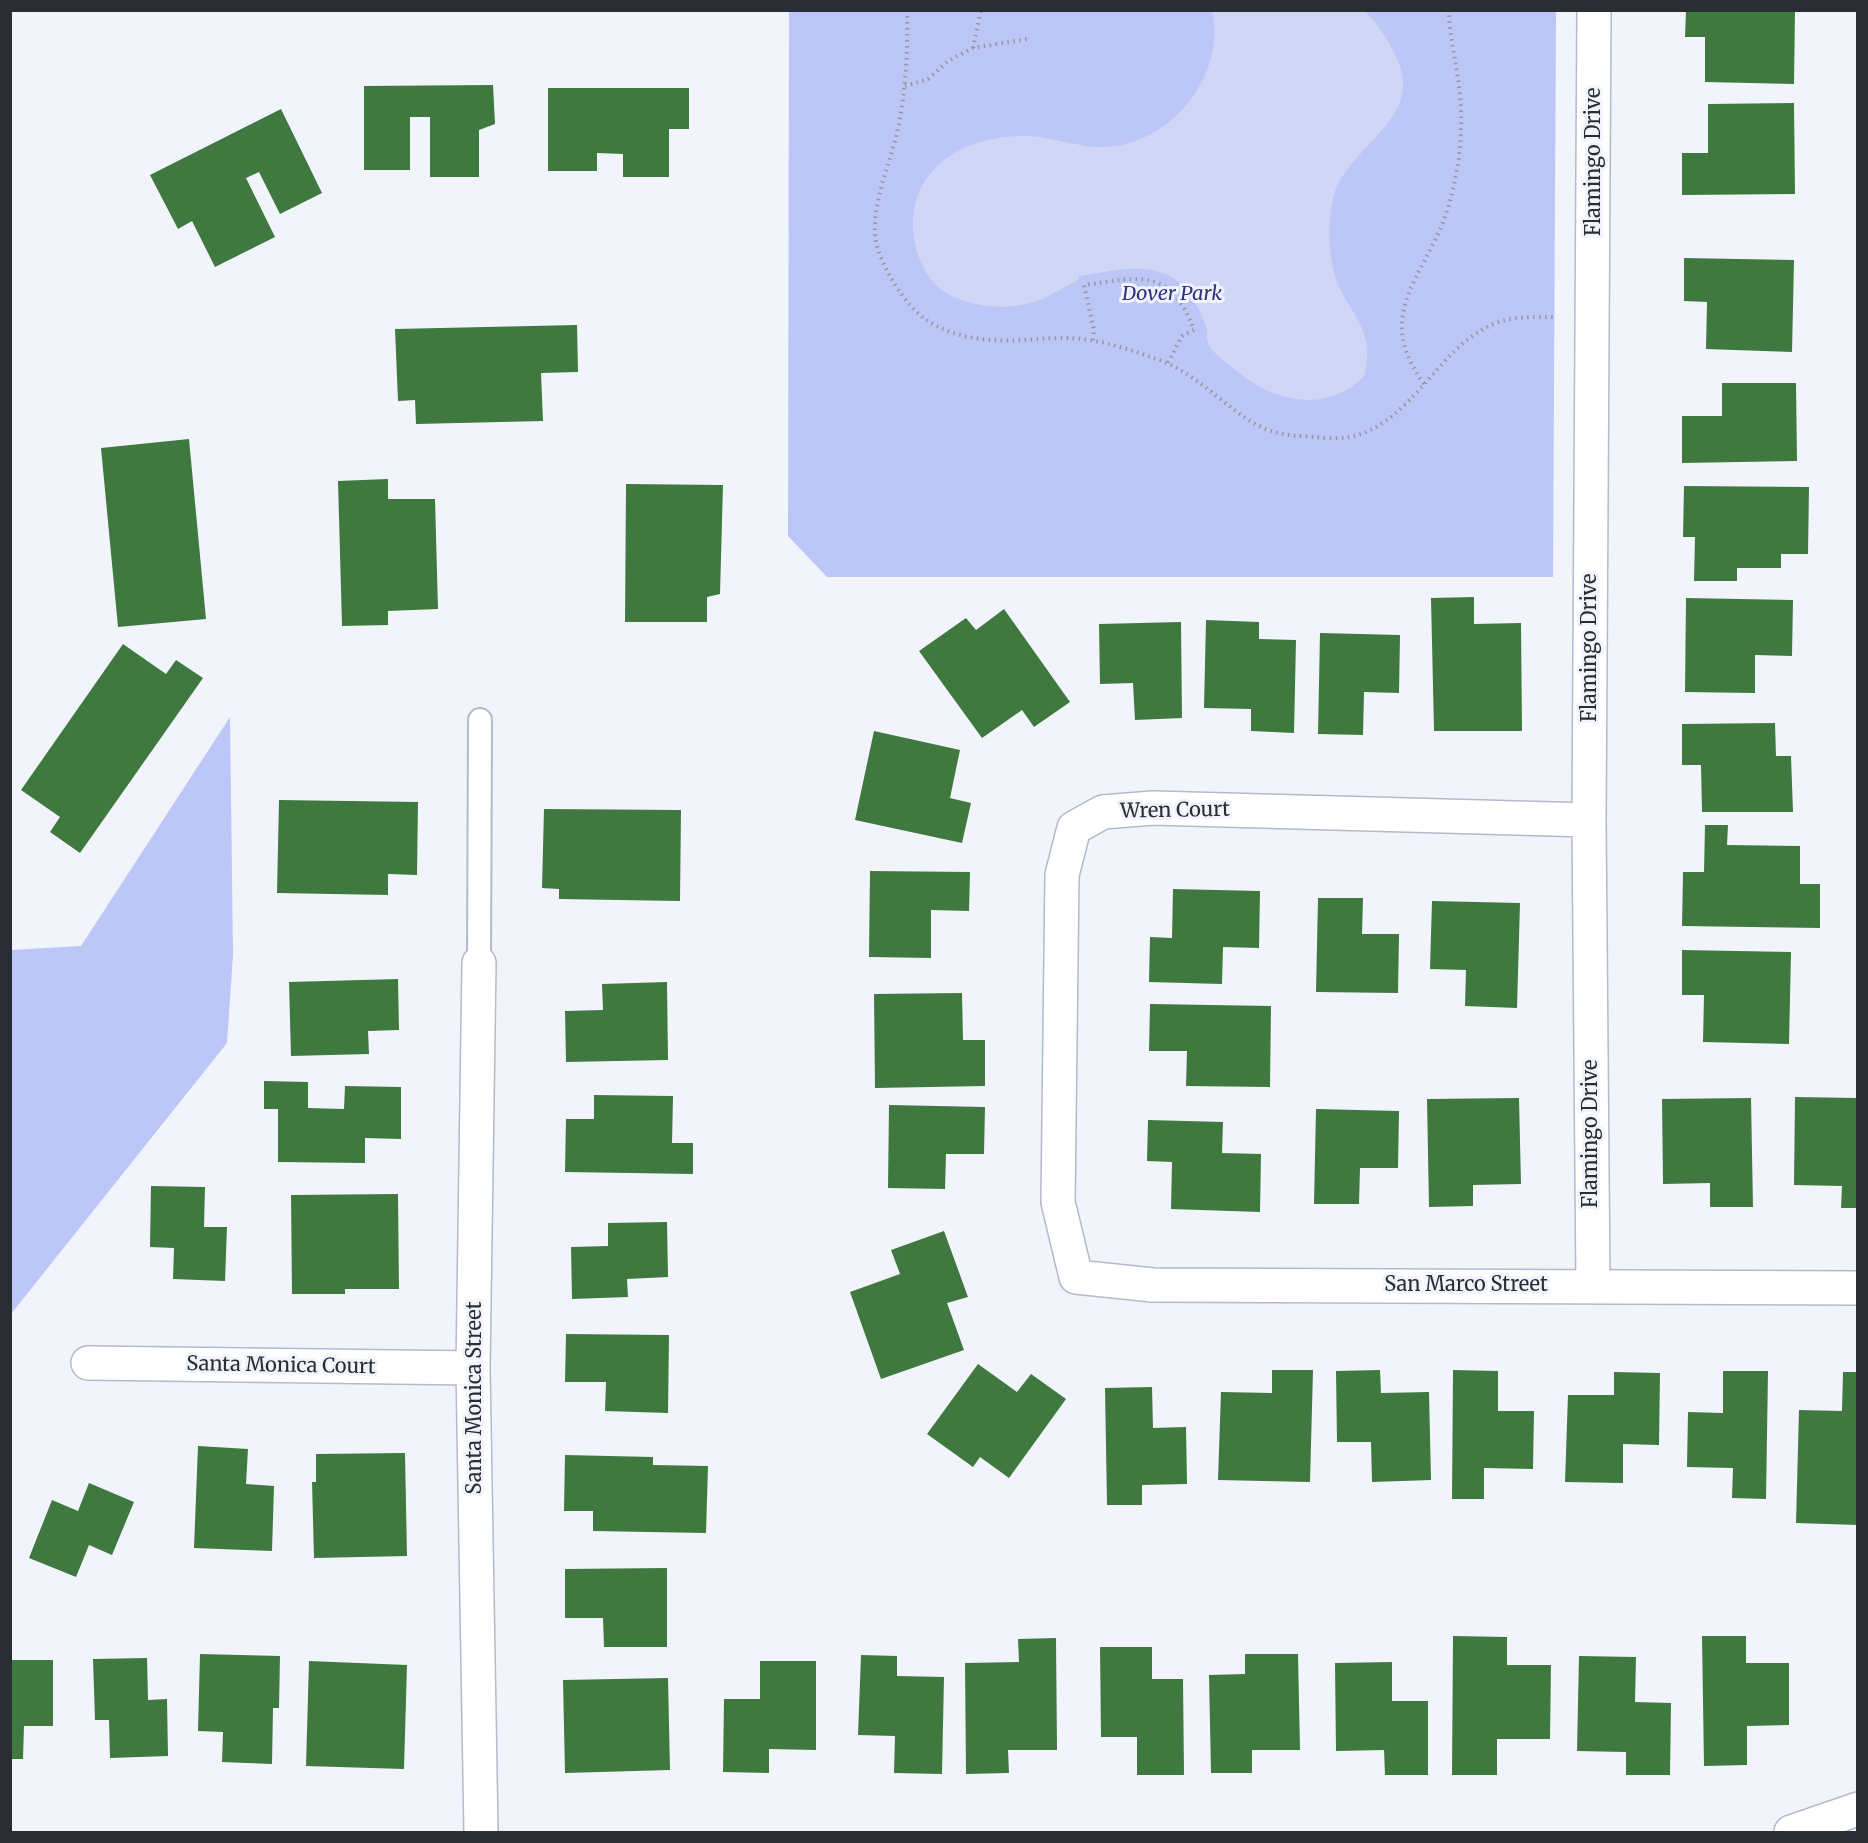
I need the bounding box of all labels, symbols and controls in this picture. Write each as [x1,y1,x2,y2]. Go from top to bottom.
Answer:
street label: Flamingo Drive [1582,88,1606,236]
park label: Dover Park [1122,282,1222,306]
street label: Flamingo Drive [1578,574,1602,722]
street label: Wren Court [1120,798,1230,824]
street label: Flamingo Drive [1579,1060,1603,1208]
street label: San Marco Street [1384,1273,1548,1297]
street label: Santa Monica Street [463,1302,487,1494]
street label: Santa Monica Court [186,1352,376,1380]

